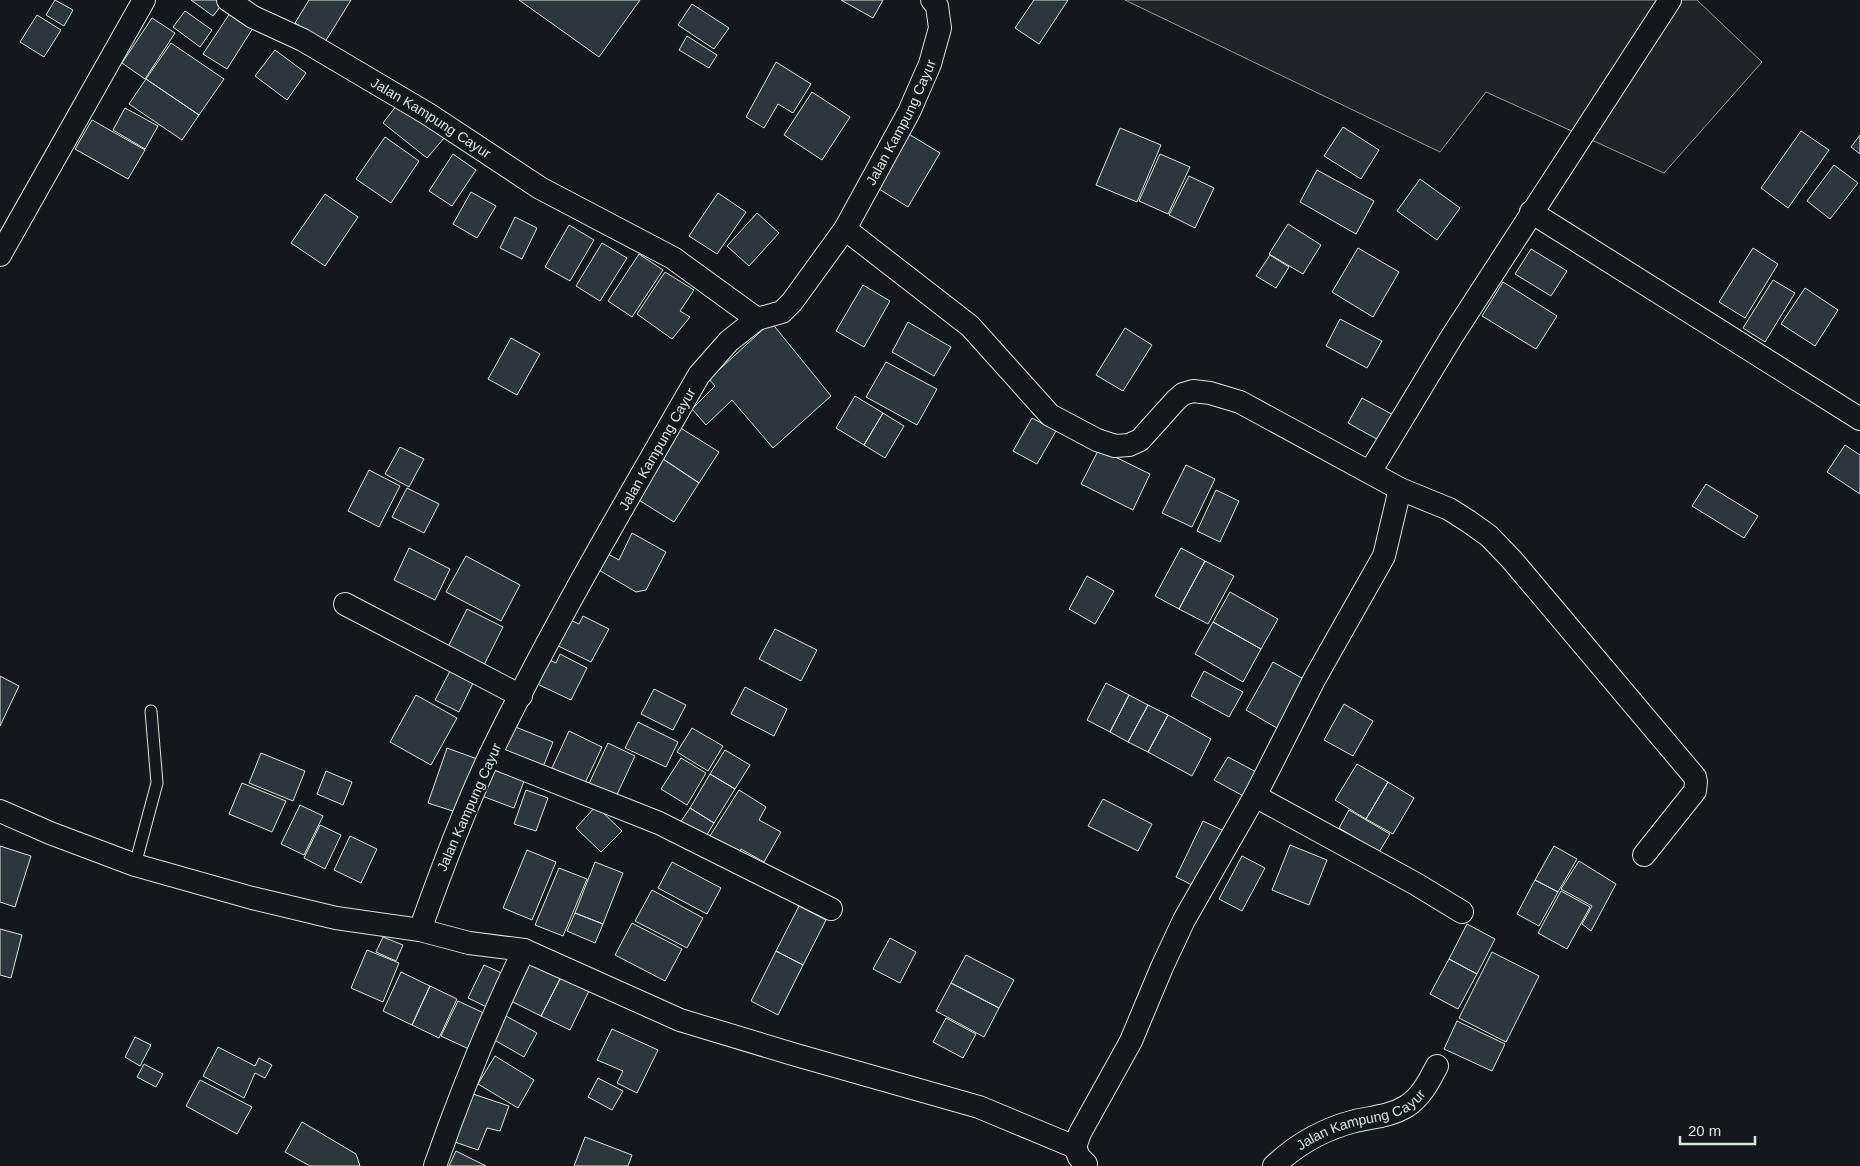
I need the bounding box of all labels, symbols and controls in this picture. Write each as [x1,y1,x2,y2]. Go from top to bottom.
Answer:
street label: Jalan Kampung Cayur [863,57,939,188]
street label: Jalan Kampung Cayur [368,74,494,162]
street label: Jalan Kampung Cayur [615,385,699,513]
street label: Jalan Kampung Cayur [434,740,505,874]
street label: Jalan Kampung Cayur [1293,1086,1429,1153]
scale bar [1680,1114,1755,1146]
text: 20 m [1688,1122,1721,1139]

